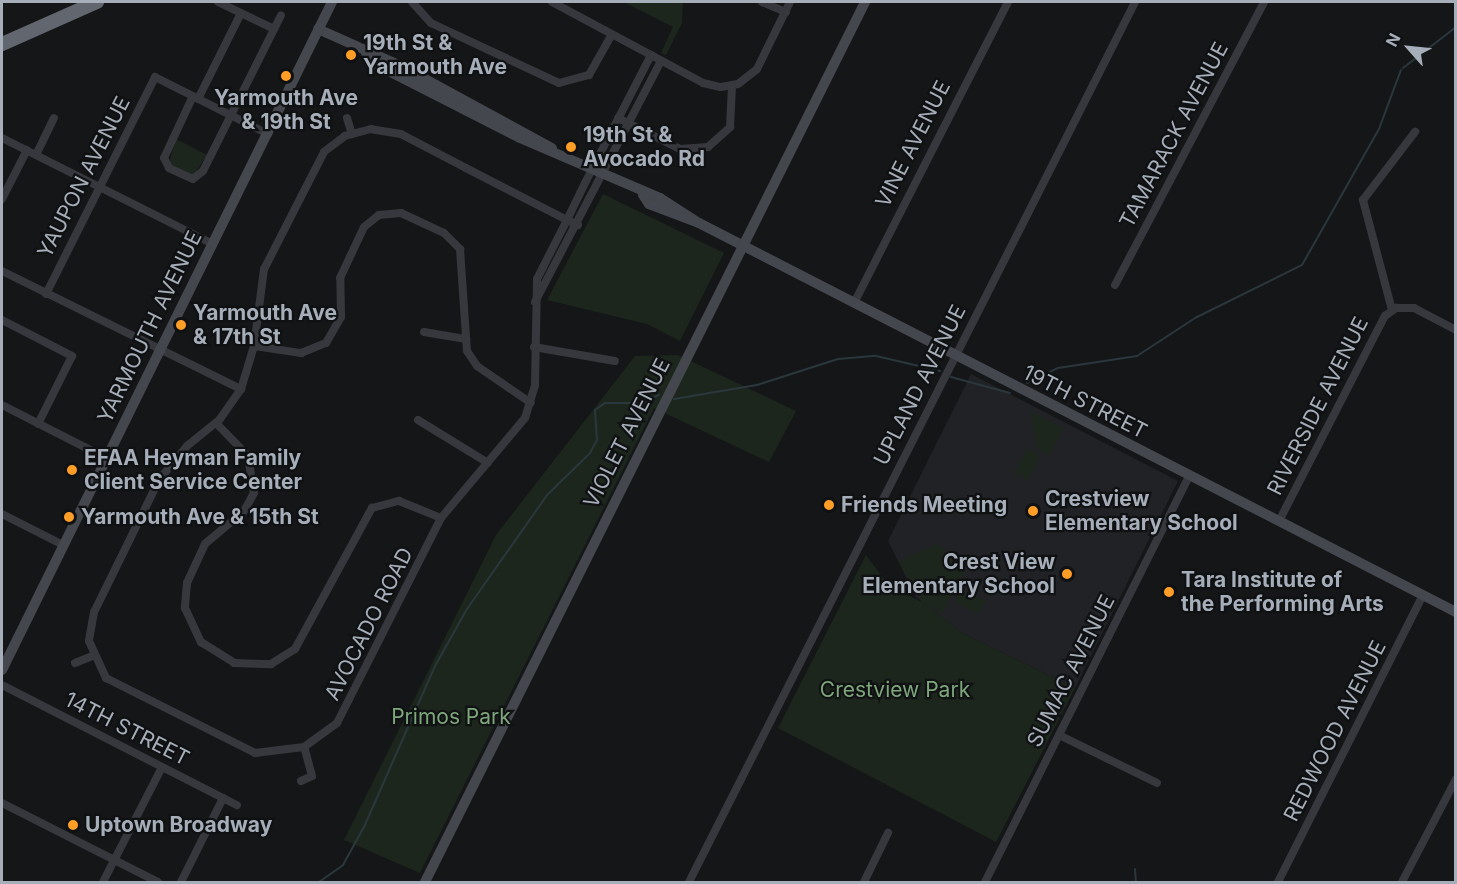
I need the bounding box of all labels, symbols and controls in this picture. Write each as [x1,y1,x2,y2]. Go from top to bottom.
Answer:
north arrow [1379,18,1439,78]
place label: 19th St & Yarmouth Ave [363,30,507,80]
text: N [1381,30,1405,50]
street label: TAMARACK AVENUE [1114,38,1234,232]
marker: 19th St & Yarmouth Ave [344,48,358,62]
marker: Yarmouth Ave & 19th St [279,69,293,83]
street label: VINE AVENUE [870,76,956,212]
place label: Yarmouth Ave & 19th St [214,85,358,135]
street label: YAUPON AVENUE [32,92,136,262]
place label: 19th St & Avocado Rd [583,122,705,172]
marker: 19th St & Avocado Rd [564,140,578,154]
street label: YARMOUTH AVENUE [93,227,207,427]
place label: Yarmouth Ave & 17th St [193,300,337,350]
street label: UPLAND AVENUE [869,301,971,469]
street label: RIVERSIDE AVENUE [1262,313,1374,499]
marker: Yarmouth Ave & 17th St [174,318,188,332]
street label: VIOLET AVENUE [578,354,676,512]
street label: 19TH STREET [1019,360,1151,444]
place label: EFAA Heyman Family Client Service Center [84,445,302,495]
marker: EFAA Heyman Family Client Service Center [65,463,79,477]
place label: Crestview Elementary School [1045,486,1238,536]
place label: Friends Meeting [841,492,1007,518]
marker: Friends Meeting [822,498,836,512]
place label: Yarmouth Ave & 15th St [81,504,319,530]
marker: Crestview Elementary School [1026,504,1040,518]
marker: Yarmouth Ave & 15th St [62,510,76,524]
street label: AVOCADO ROAD [320,543,418,705]
place label: Crest View Elementary School [862,549,1055,599]
marker: Crest View Elementary School [1060,567,1074,581]
place label: Tara Institute of the Performing Arts [1181,567,1384,617]
marker: Tara Institute of the Performing Arts [1162,585,1176,599]
street label: SUMAC AVENUE [1022,591,1120,751]
street label: REDWOOD AVENUE [1279,636,1391,826]
park label: Crestview Park [820,677,970,703]
street label: 14TH STREET [60,687,194,771]
park label: Primos Park [391,704,511,730]
place label: Uptown Broadway [85,812,272,838]
marker: Uptown Broadway [66,818,80,832]

